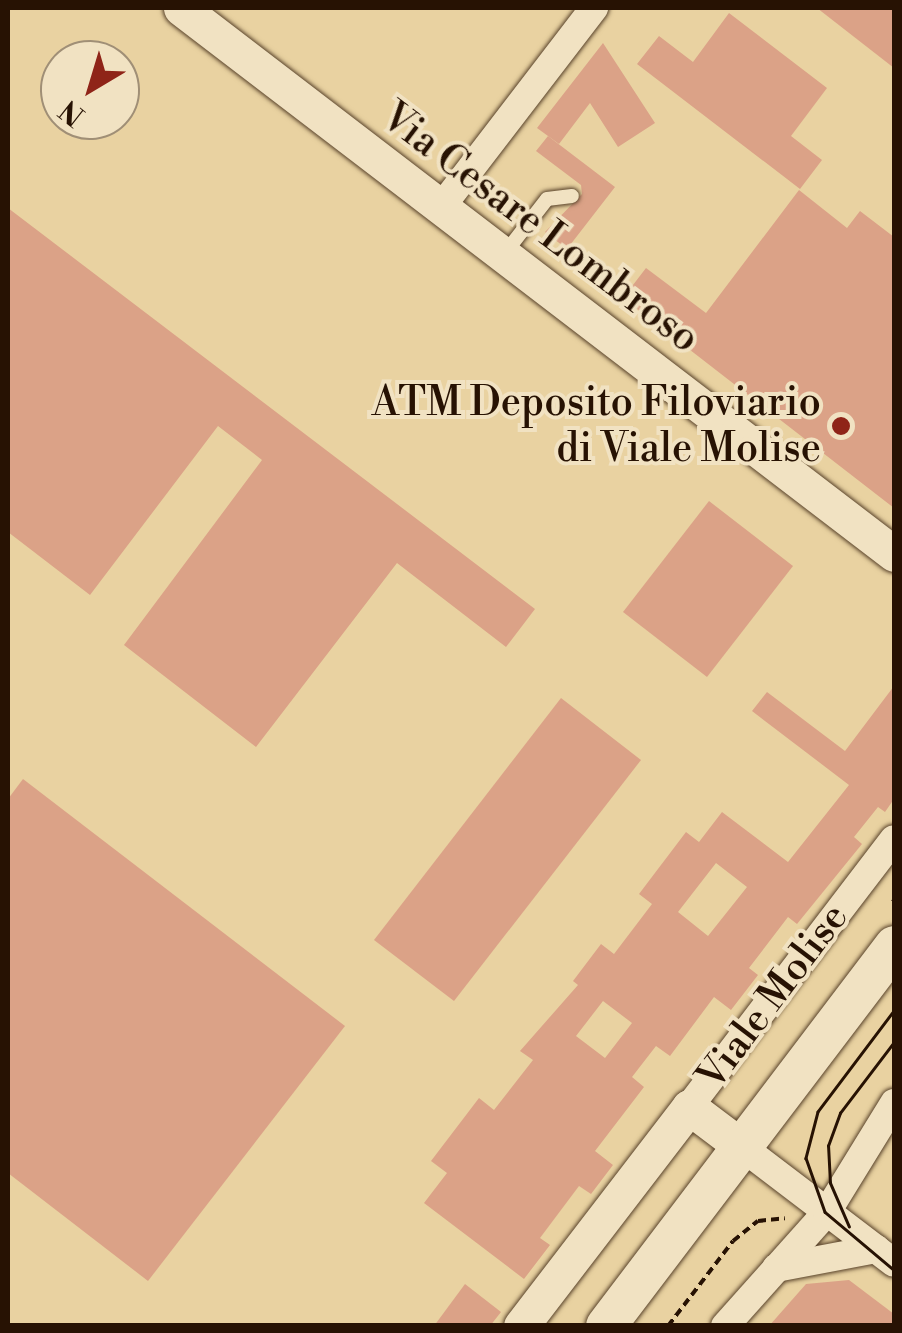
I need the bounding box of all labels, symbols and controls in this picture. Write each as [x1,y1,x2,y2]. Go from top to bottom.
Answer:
north arrow [40,40,140,140]
text: N [53,92,92,133]
street label: Via Cesare Lombroso [372,93,708,363]
place label: ATM Deposito Filoviario di Viale Molise [372,379,821,473]
marker: ATM Deposito Filoviario di Viale Molise [830,415,852,437]
street label: Viale Molise [687,894,859,1100]

